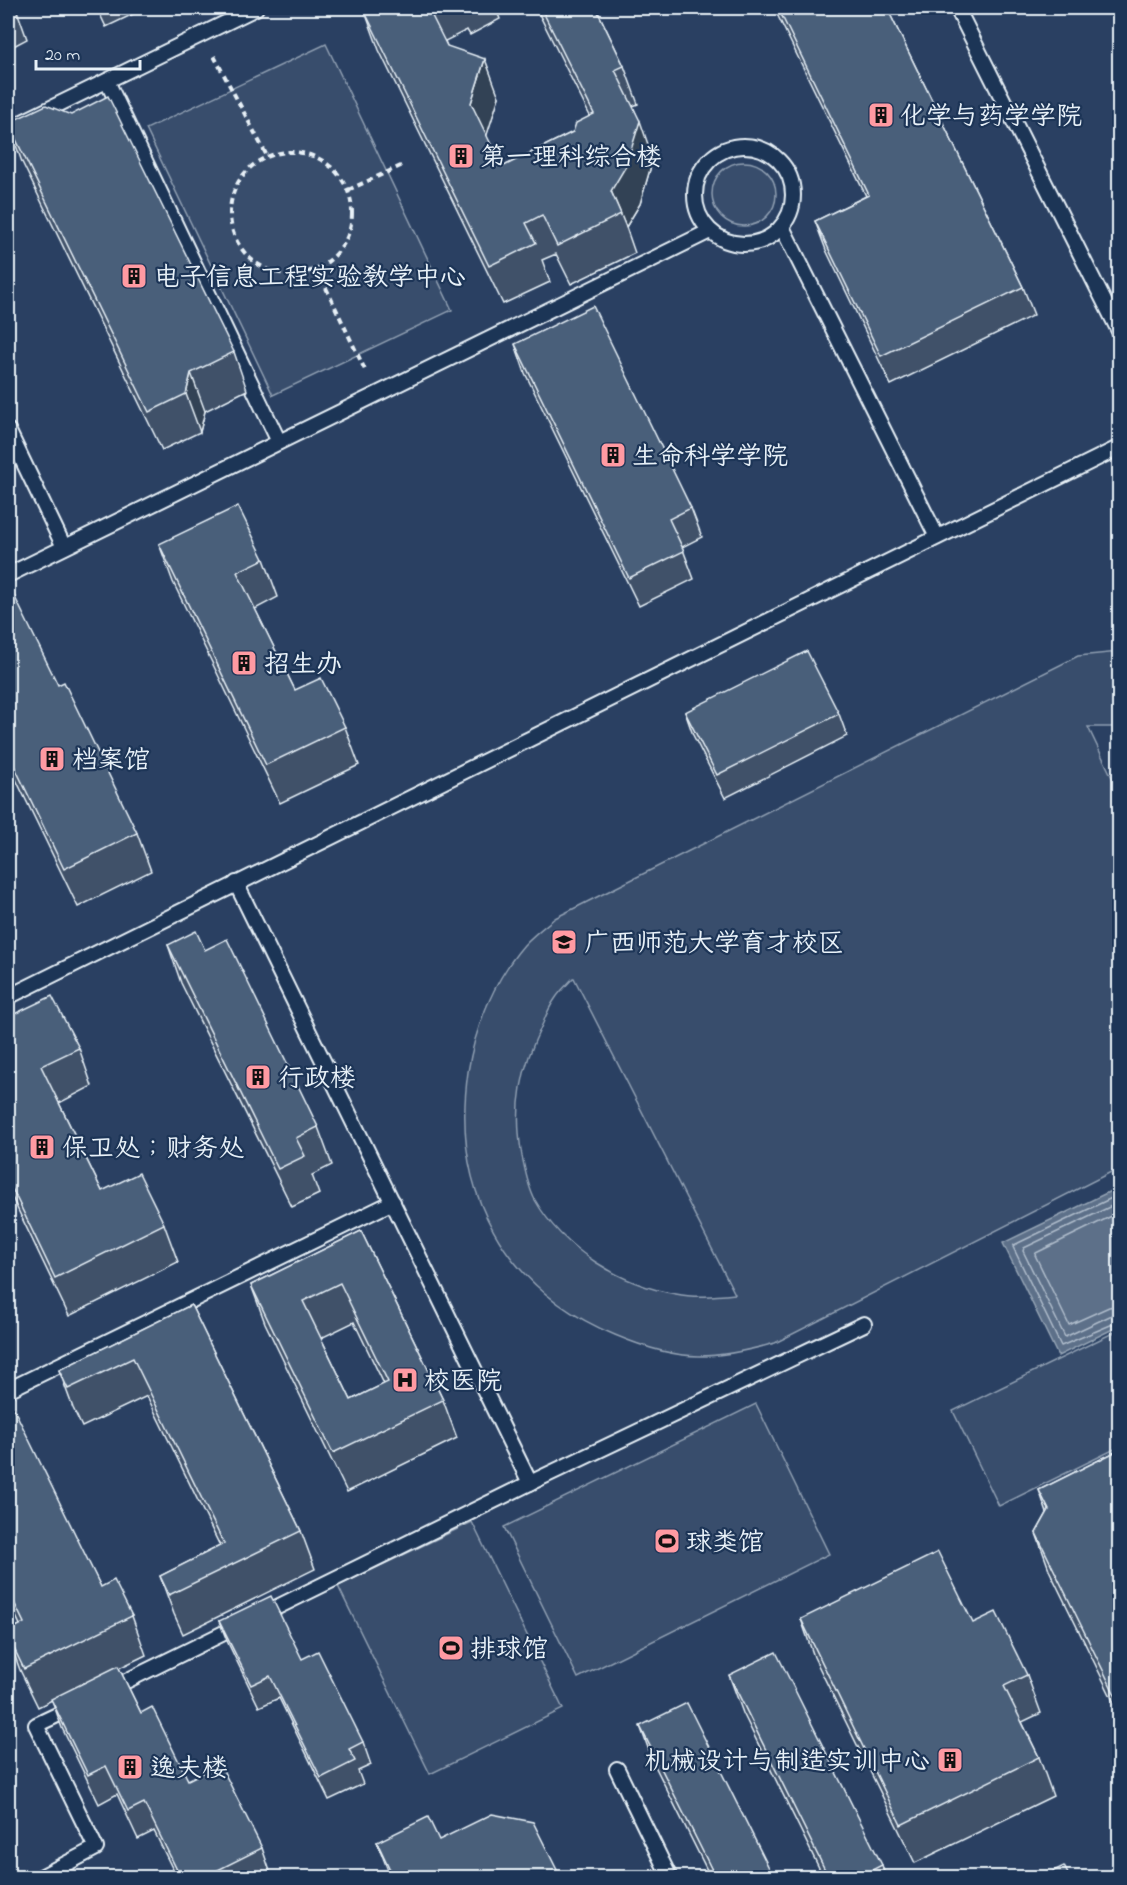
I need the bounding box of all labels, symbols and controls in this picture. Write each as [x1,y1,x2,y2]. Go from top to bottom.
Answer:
scale bar [36,33,140,71]
text: 20 m [45,43,80,69]
place label: 化学与药学学院 [900,99,1082,137]
building icon: 化学与药学学院 [866,100,896,130]
place label: 第一理科综合楼 [480,140,662,178]
building icon: 第一理科综合楼 [446,141,476,171]
place label: 电子信息工程实验教学中心 [154,260,466,298]
building icon: 电子信息工程实验教学中心 [119,261,149,291]
place label: 生命科学学院 [632,439,788,477]
building icon: 生命科学学院 [598,440,628,470]
place label: 招生办 [264,647,342,685]
building icon: 招生办 [229,648,259,678]
place label: 档案馆 [72,743,150,781]
building icon: 档案馆 [37,744,67,774]
place label: 广西师范大学育才校区 [584,926,844,964]
school or university icon: 广西师范大学育才校区 [549,927,579,957]
place label: 行政楼 [278,1061,356,1099]
building icon: 行政楼 [243,1062,273,1092]
place label: 保卫处；财务处 [62,1131,244,1169]
building icon: 保卫处；财务处 [27,1132,57,1162]
place label: 校医院 [424,1364,502,1402]
hospital icon: 校医院 [390,1365,420,1395]
place label: 球类馆 [686,1525,764,1563]
sports icon: 球类馆 [652,1526,682,1556]
place label: 排球馆 [470,1632,548,1670]
sports icon: 排球馆 [436,1633,466,1663]
place label: 机械设计与制造实训中心 [644,1744,930,1782]
building icon: 机械设计与制造实训中心 [935,1745,965,1775]
place label: 逸夫楼 [150,1751,228,1789]
building icon: 逸夫楼 [115,1752,145,1782]

